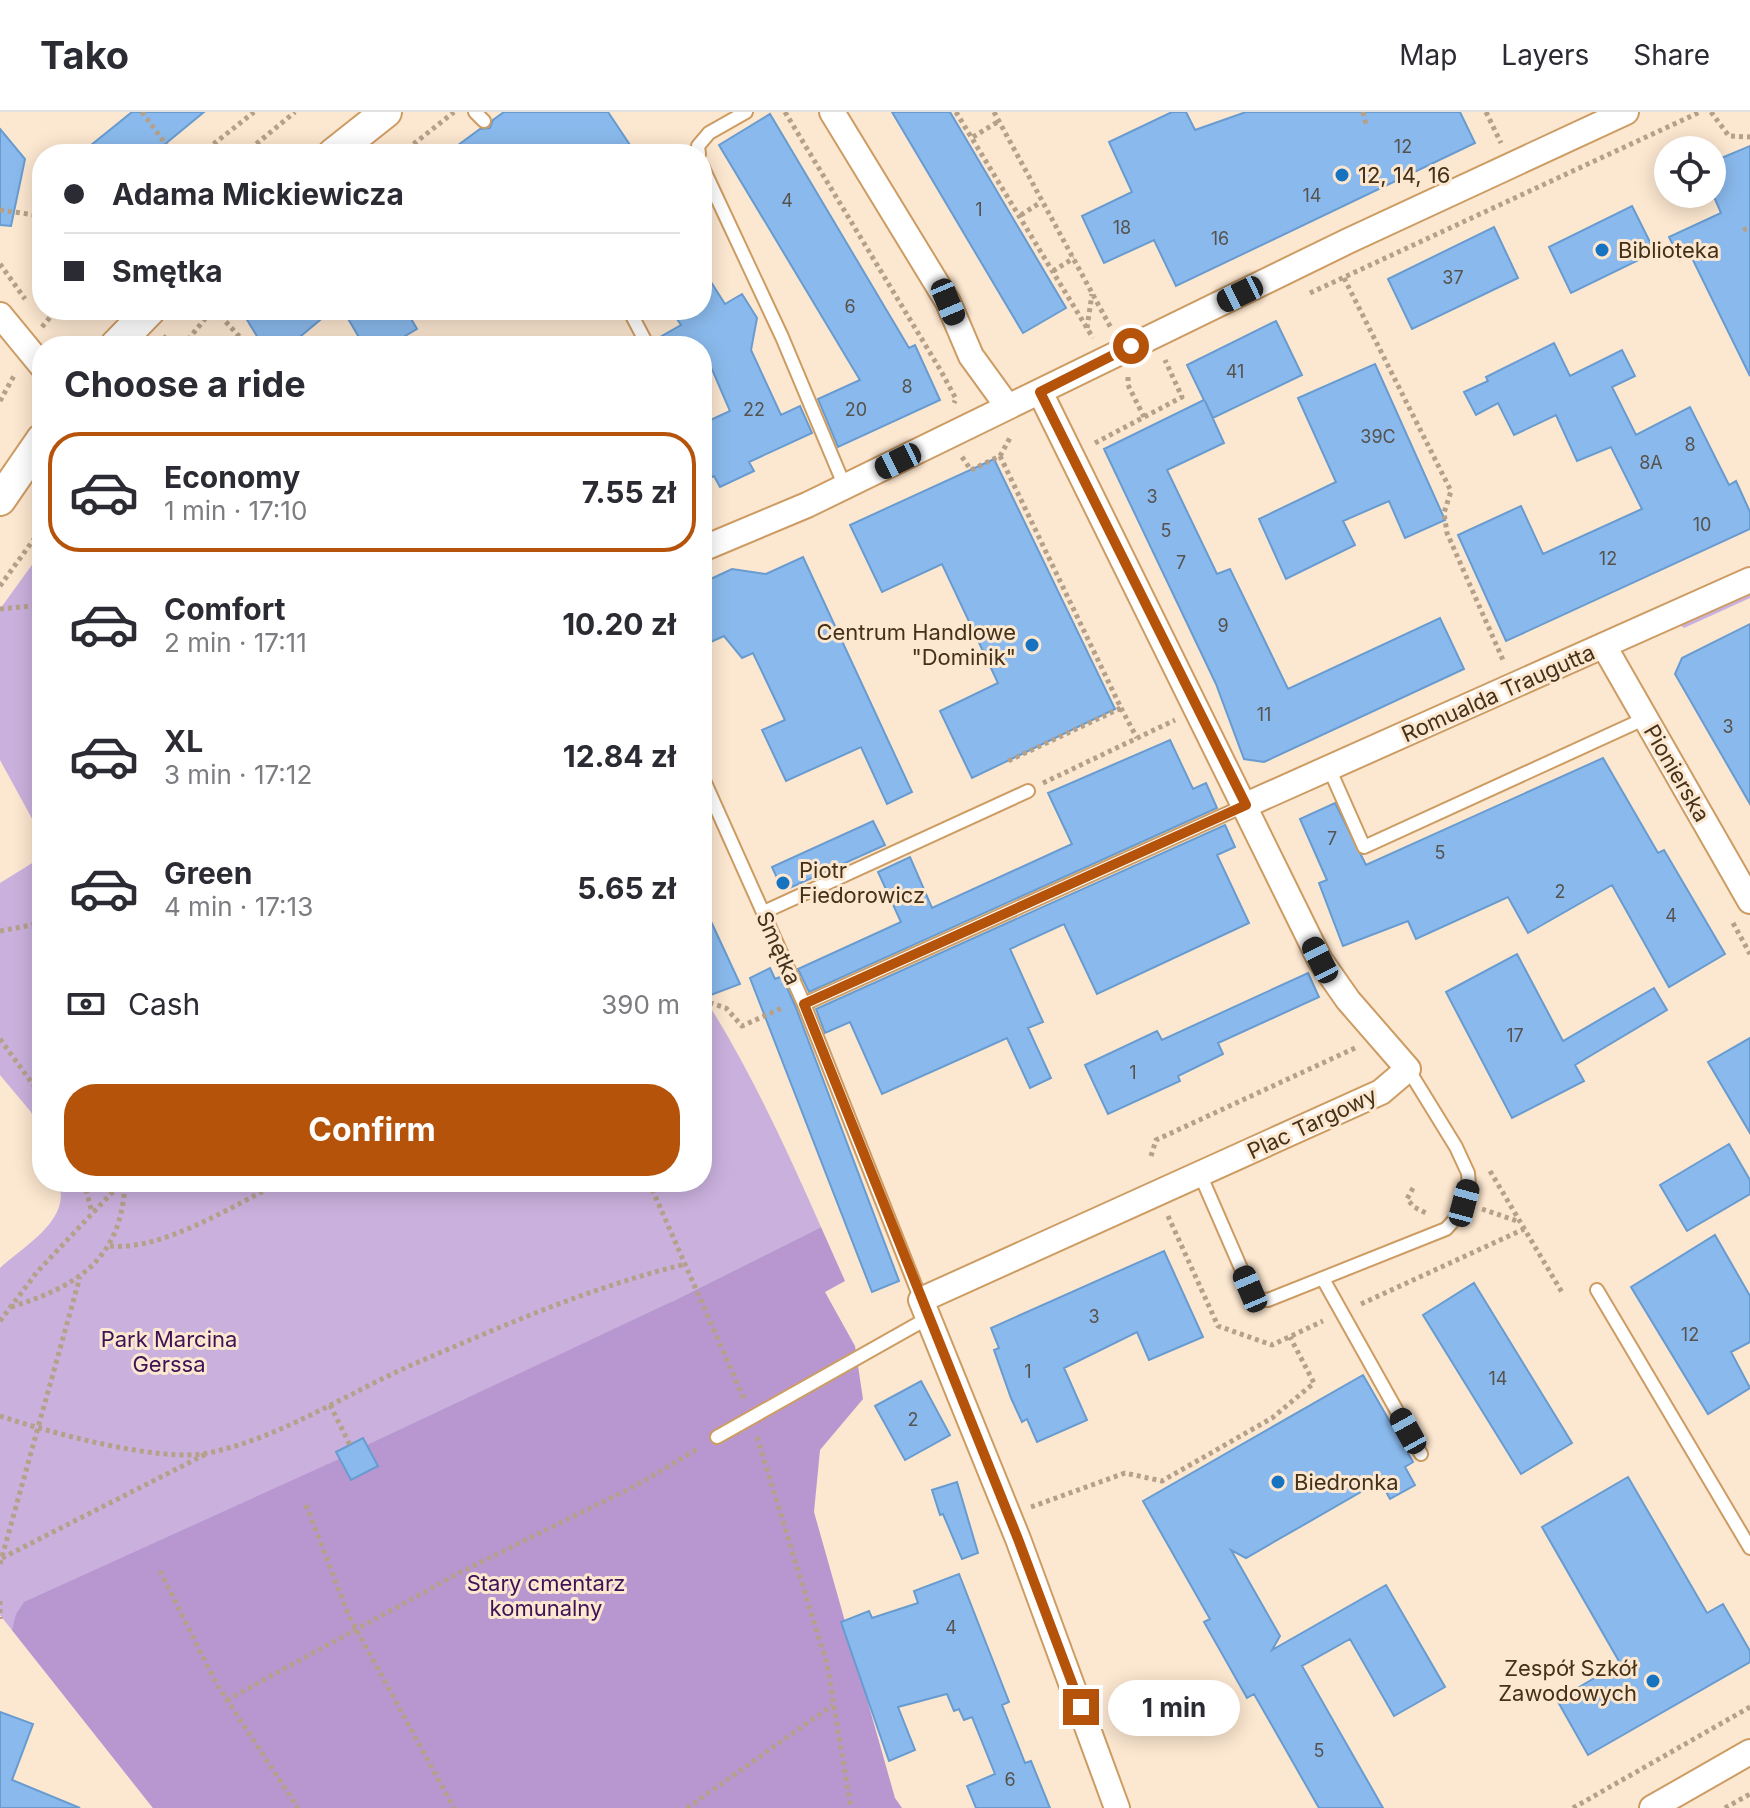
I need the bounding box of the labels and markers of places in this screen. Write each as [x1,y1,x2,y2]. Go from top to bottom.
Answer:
place label: 12, 14, 16 [1358,162,1450,188]
marker: 12, 14, 16 [1333,166,1351,184]
place label: Biblioteka [1618,237,1719,263]
marker: Biblioteka [1593,241,1611,259]
place label: Centrum Handlowe "Dominik" [816,619,1016,670]
marker: Centrum Handlowe "Dominik" [1023,636,1041,654]
place label: Piotr Fiedorowicz [799,857,925,908]
marker: Piotr Fiedorowicz [774,874,792,892]
place label: Biedronka [1294,1469,1399,1495]
marker: Biedronka [1269,1473,1287,1491]
place label: Zespół Szkół Zawodowych [1498,1655,1638,1706]
marker: Zespół Szkół Zawodowych [1644,1672,1662,1690]

